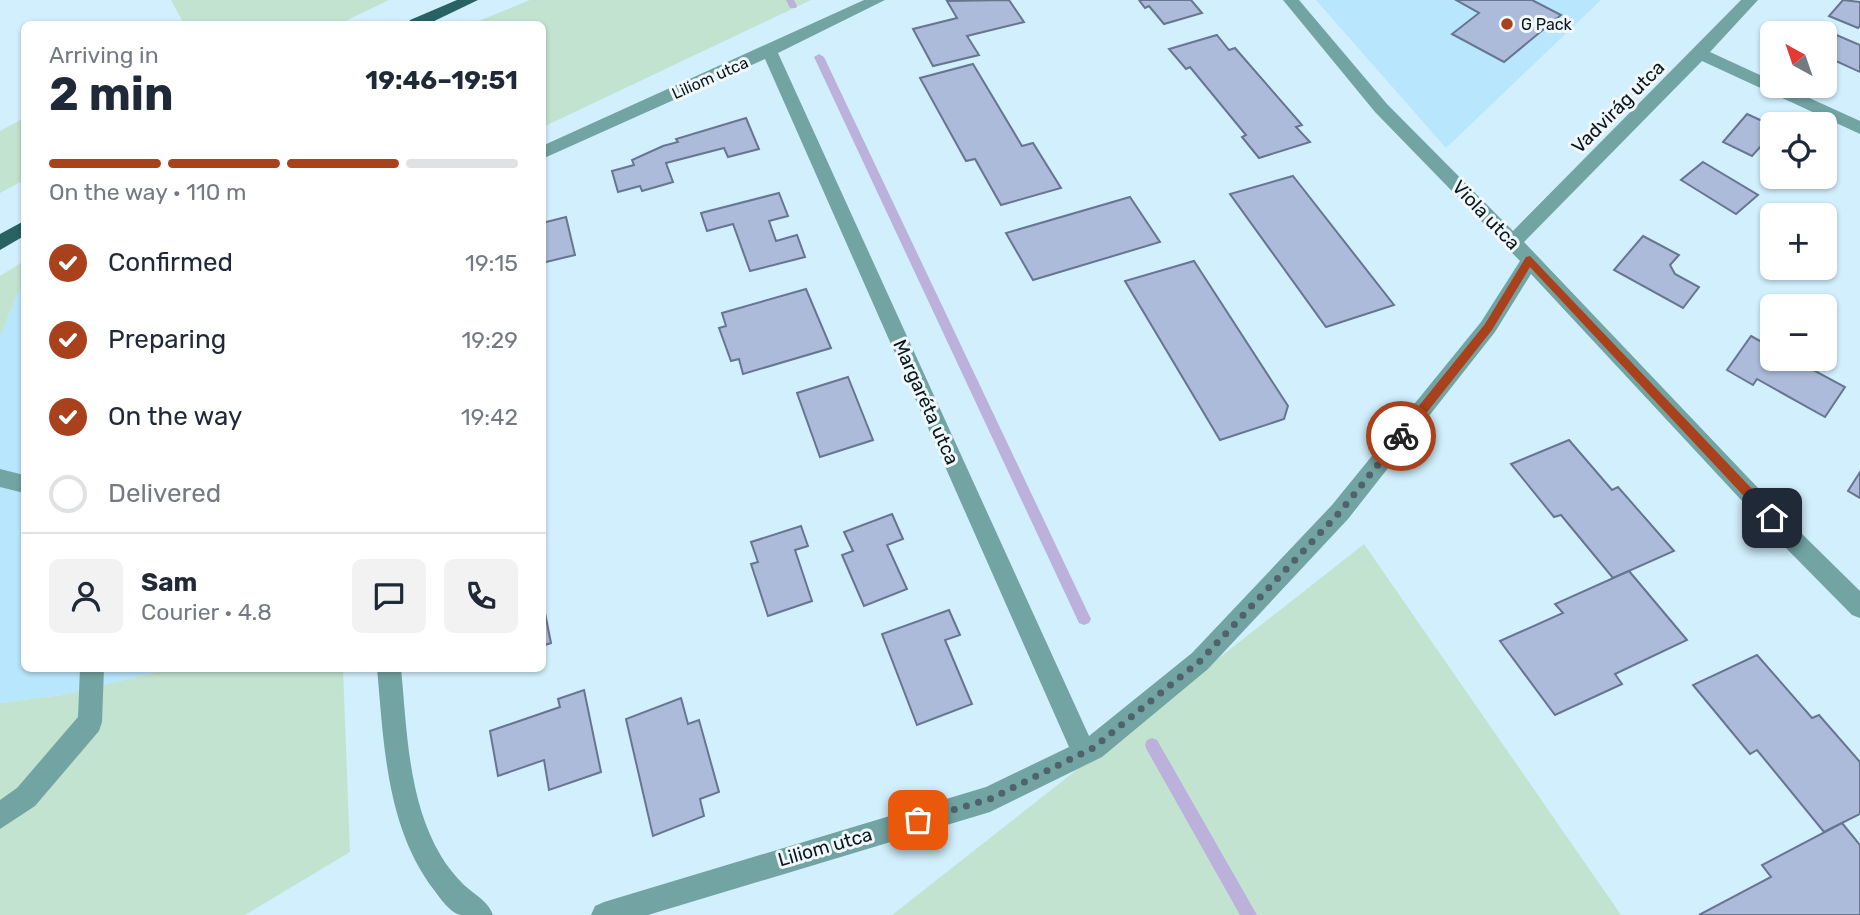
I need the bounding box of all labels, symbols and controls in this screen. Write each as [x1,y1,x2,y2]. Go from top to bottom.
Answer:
place label: G Pack [1521,15,1573,34]
marker: G Pack [1499,16,1515,32]
north arrow [1760,21,1838,98]
map controls [1760,21,1837,371]
text: Arriving in [49,41,159,69]
street label: Liliom utca [669,53,751,103]
street label: Vadvirág utca [1567,56,1669,158]
text: 19:46–19:51 [365,65,518,96]
text: 2 min [49,67,174,122]
button: locate [1760,112,1837,189]
street label: Viola utca [1447,176,1525,254]
text: On the way · 110 m [49,178,247,206]
button: + [1760,203,1837,280]
icon: check [49,244,87,282]
text: Confirmed [108,247,233,278]
text: 19:15 [465,249,518,277]
button: − [1760,294,1837,371]
icon: check [49,321,87,359]
text: Preparing [108,324,226,355]
text: 19:29 [461,326,518,354]
street label: Margaréta utca [888,336,964,468]
icon: check [49,398,87,436]
text: On the way [108,401,242,432]
courier [1366,401,1436,471]
text: 19:42 [461,403,518,431]
icon: bike [1382,417,1420,455]
text: Delivered [108,478,221,509]
pin [1742,488,1802,548]
icon: home [1753,499,1791,537]
button: person [49,559,123,633]
button: chat [352,559,426,633]
button: phone [444,559,518,633]
text: Sam [141,567,197,598]
text: Courier · 4.8 [141,598,272,626]
pin [888,790,948,850]
icon: bag [899,801,937,839]
street label: Liliom utca [775,823,875,871]

